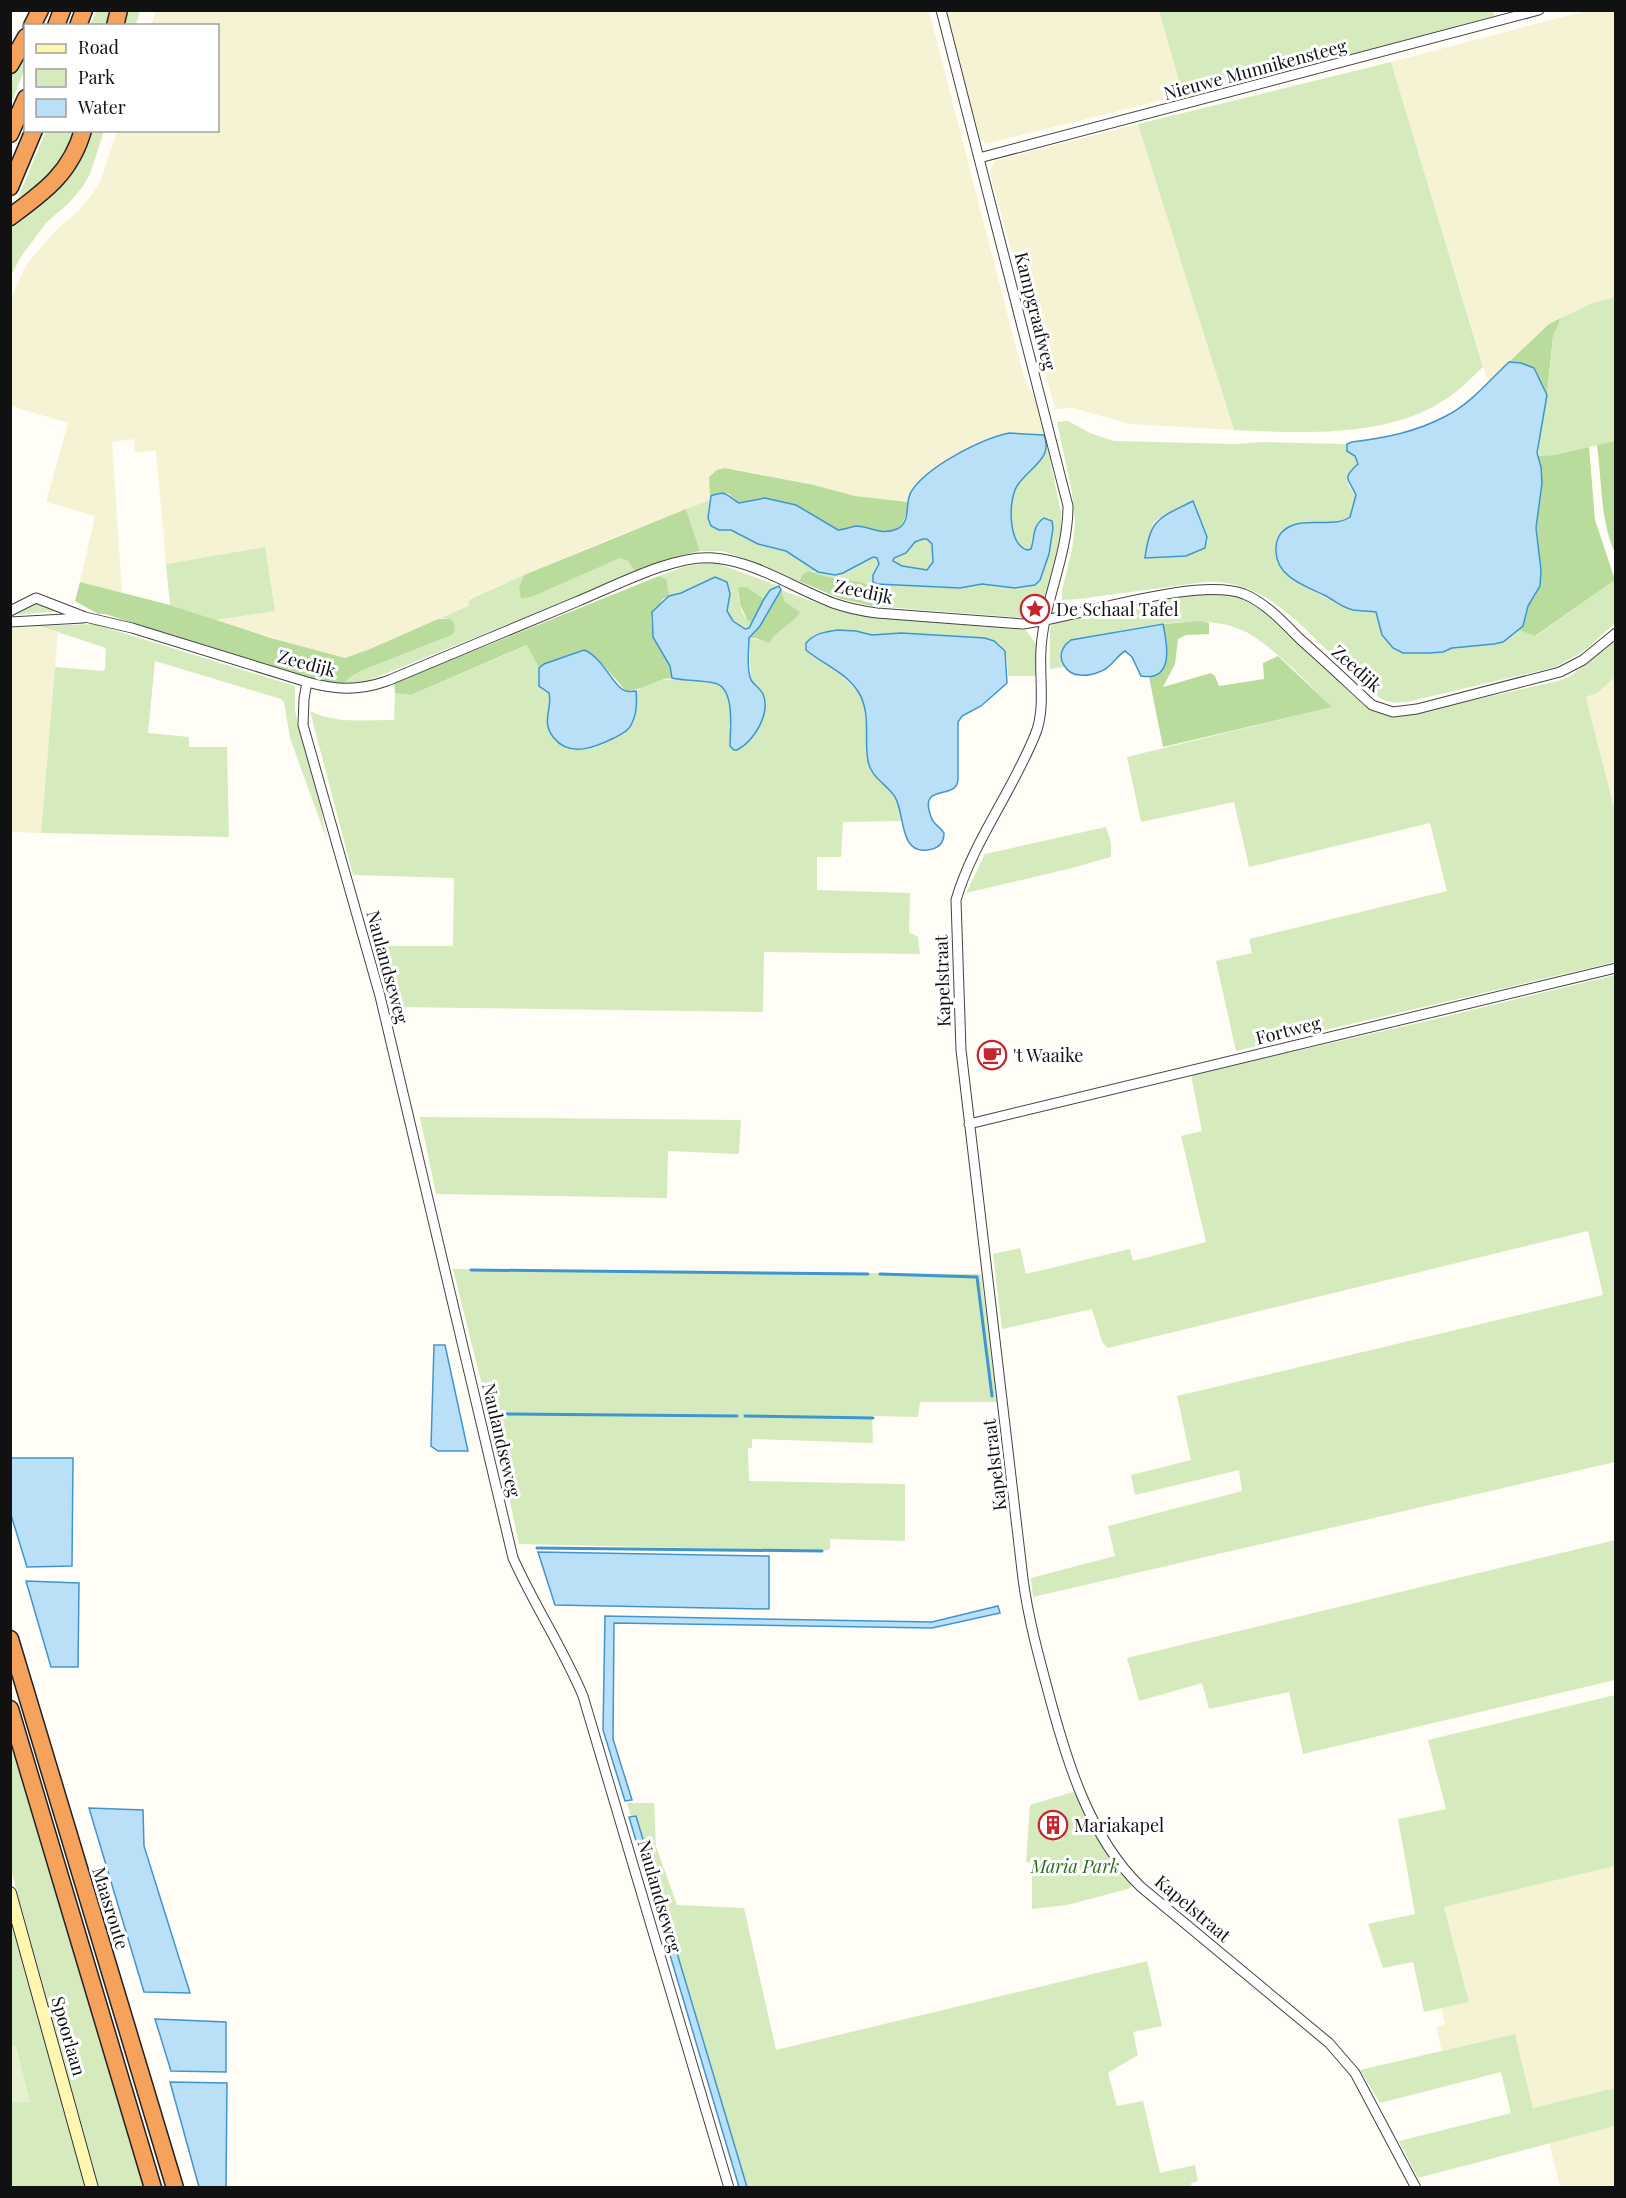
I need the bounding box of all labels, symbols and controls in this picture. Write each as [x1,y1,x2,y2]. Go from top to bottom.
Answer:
legend [24,24,219,132]
street label: Nieuwe Munnikensteeg [1161,33,1350,105]
text: Road [78,35,119,59]
text: Park [78,65,115,89]
text: Water [77,95,126,119]
street label: Kampgraafweg [1010,249,1062,373]
street label: Zeedijk [833,573,896,609]
place icon: De Schaal Tafel [1019,593,1051,625]
place label: De Schaal Tafel [1056,597,1179,621]
street label: Zeedijk [1327,639,1387,697]
street label: Zeedijk [275,644,339,682]
street label: Naulandseweg [361,908,415,1027]
street label: Kapelstraat [928,934,956,1027]
street label: Fortweg [1253,1010,1324,1050]
cafe icon: 't Waaike [976,1039,1008,1071]
place label: 't Waaike [1013,1043,1083,1067]
street label: Naulandseweg [477,1381,527,1500]
street label: Kapelstraat [976,1417,1012,1512]
building icon: Mariakapel [1037,1809,1069,1841]
place label: Mariakapel [1074,1813,1164,1837]
street label: Naulandseweg [632,1837,688,1956]
park label: Maria Park [1030,1854,1119,1878]
street label: Maasroute [87,1864,135,1952]
street label: Kapelstraat [1150,1869,1237,1947]
street label: Spoorlaan [46,1994,92,2079]

